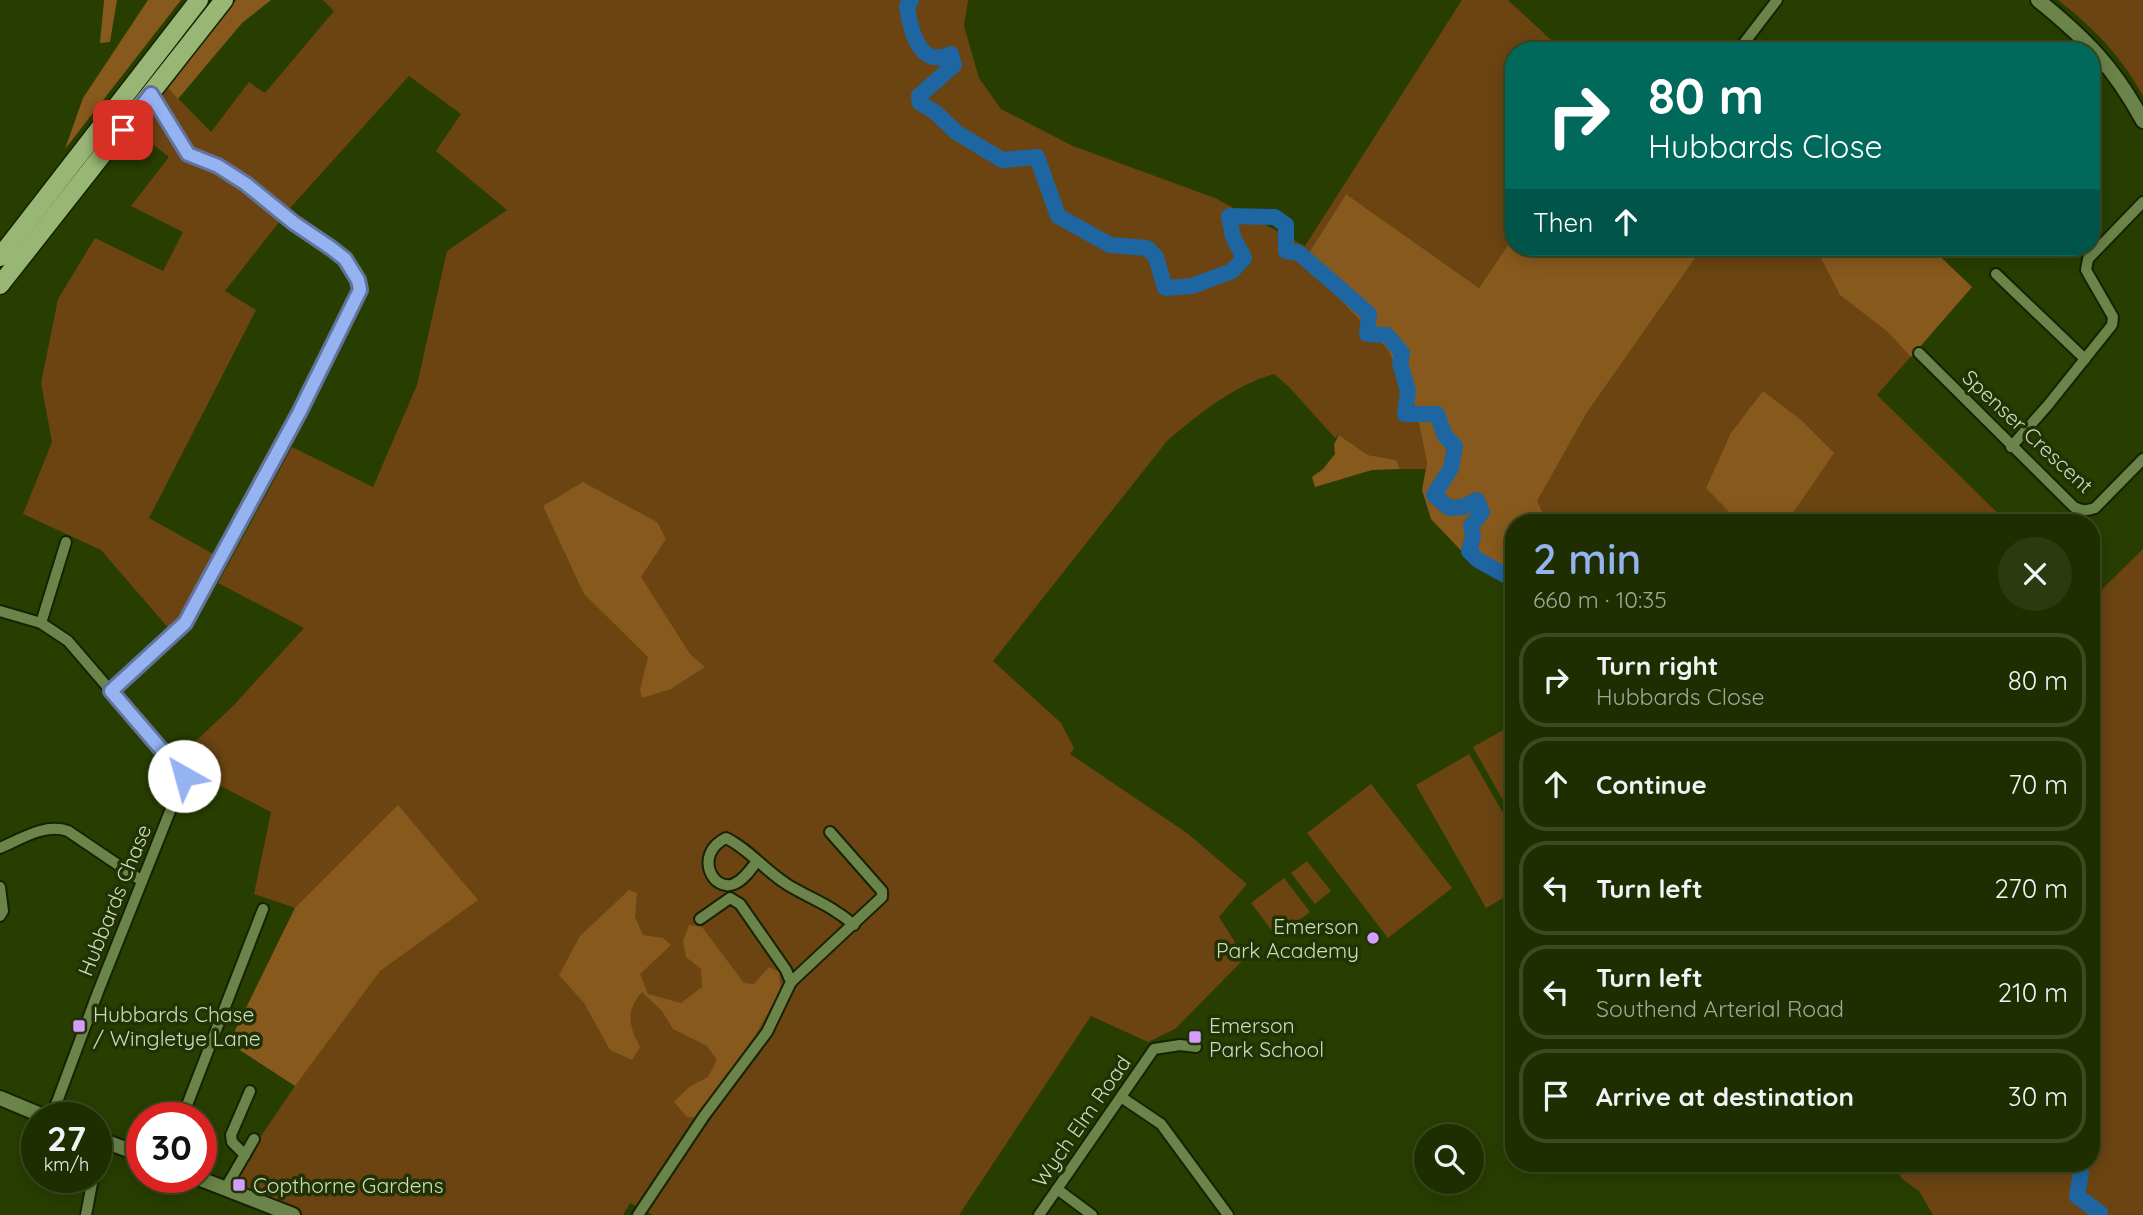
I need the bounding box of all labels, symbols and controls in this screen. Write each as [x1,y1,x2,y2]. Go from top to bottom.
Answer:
text: 80 m [1648,65,1764,126]
icon: right [1533,70,1624,161]
pin [93,100,153,160]
icon: arrive [104,111,142,149]
text: Hubbards Close [1648,126,1883,166]
icon: ahead [1607,203,1645,241]
text: Then [1533,206,1593,239]
street label: Spenser Crescent [1957,364,2099,498]
text: 2 min [1533,532,1641,585]
button: close [1998,537,2072,611]
text: 660 m · 10:35 [1533,585,1667,614]
text: Turn right [1596,649,1718,682]
icon: right [1537,661,1575,699]
text: 80 m [2008,664,2068,697]
text: Hubbards Close [1596,682,1765,711]
position arrow [147,739,221,813]
icon: ahead [1537,765,1575,803]
text: Continue [1596,768,1707,801]
text: 70 m [2008,768,2068,801]
street label: Hubbards Chase [72,820,156,980]
icon: left [1537,869,1575,907]
text: Turn left [1596,872,1703,905]
text: 270 m [1994,872,2068,905]
place label: Emerson Park Academy [1216,913,1359,963]
marker: Emerson Park Academy [1365,930,1381,946]
text: Turn left [1596,961,1703,994]
icon: left [1537,973,1575,1011]
text: 210 m [1998,976,2068,1009]
text: Southend Arterial Road [1596,994,1844,1023]
place label: Hubbards Chase / Wingletye Lane [93,1001,261,1051]
place label: Emerson Park School [1209,1012,1324,1062]
marker: Hubbards Chase / Wingletye Lane [71,1018,87,1034]
marker: Emerson Park School [1187,1029,1203,1045]
street label: Wych Elm Road [1026,1050,1136,1192]
icon: arrive [1537,1077,1575,1115]
text: Arrive at destination [1596,1080,1854,1113]
text: 30 m [2008,1080,2068,1113]
speed limit sign: 30 [126,1102,217,1193]
text: 27 [47,1116,86,1160]
map controls [1414,1124,1484,1194]
button: search [1414,1124,1484,1194]
text: km/h [44,1153,89,1176]
place label: Copthorne Gardens [253,1172,444,1198]
marker: Copthorne Gardens [231,1177,247,1193]

